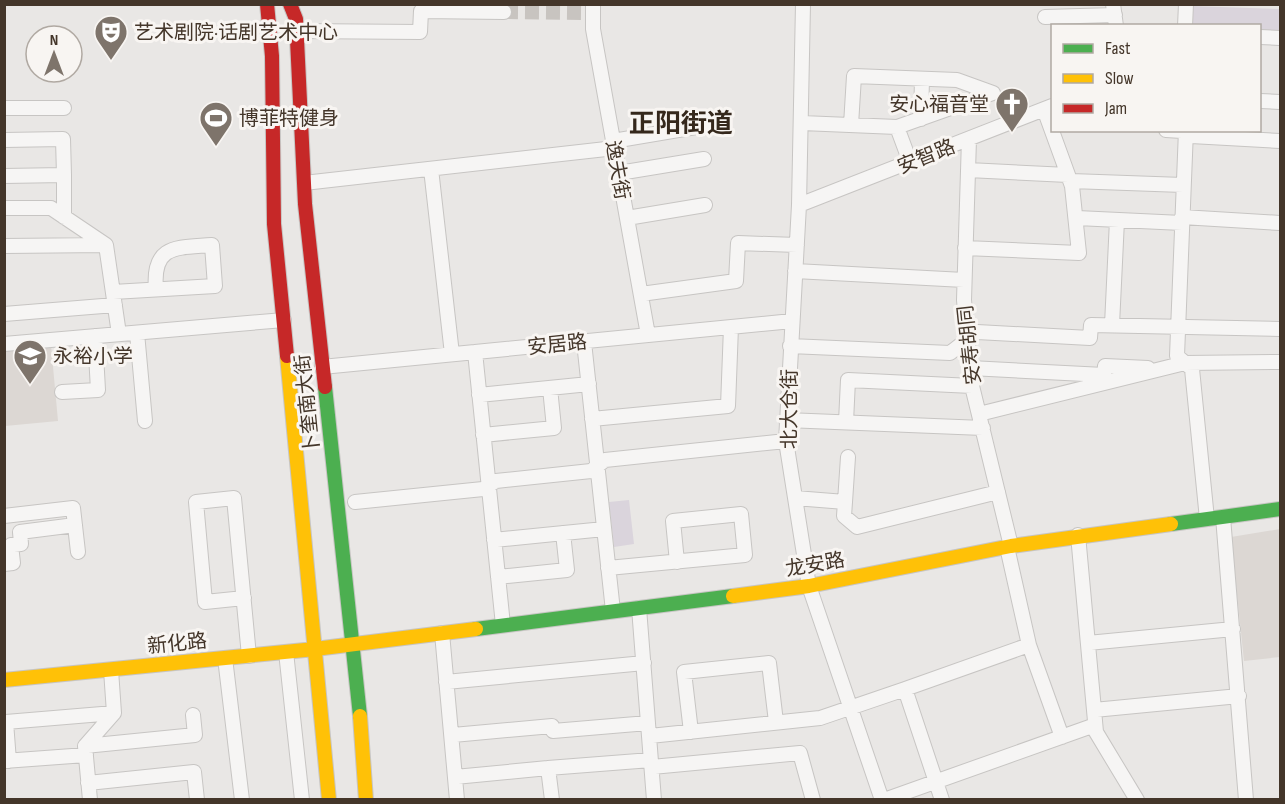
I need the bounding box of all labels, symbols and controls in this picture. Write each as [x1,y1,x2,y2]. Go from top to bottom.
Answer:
theatre icon: 艺术剧院·话剧艺术中心 [93,14,129,61]
place label: 艺术剧院·话剧艺术中心 [134,21,338,45]
north arrow [24,24,84,84]
legend [1051,24,1261,132]
text: N [50,31,58,50]
text: Fast [1105,38,1131,59]
text: Slow [1105,68,1134,89]
church icon: 安心福音堂 [994,86,1030,133]
place label: 安心福音堂 [889,93,989,117]
text: Jam [1104,98,1127,119]
sports icon: 博菲特健身 [198,100,234,147]
place label: 博菲特健身 [239,107,339,131]
district label: 正阳街道 [629,109,733,140]
street label: 安智路 [894,135,959,179]
street label: 逸夫街 [600,139,634,202]
street label: 安寿胡同 [954,304,986,386]
street label: 安居路 [526,330,588,360]
school or university icon: 永裕小学 [12,338,48,385]
place label: 永裕小学 [53,345,133,369]
street label: 卜奎南大街 [291,353,325,455]
street label: 北大仓街 [778,369,802,449]
street label: 龙安路 [784,548,847,582]
street label: 新化路 [146,629,208,659]

